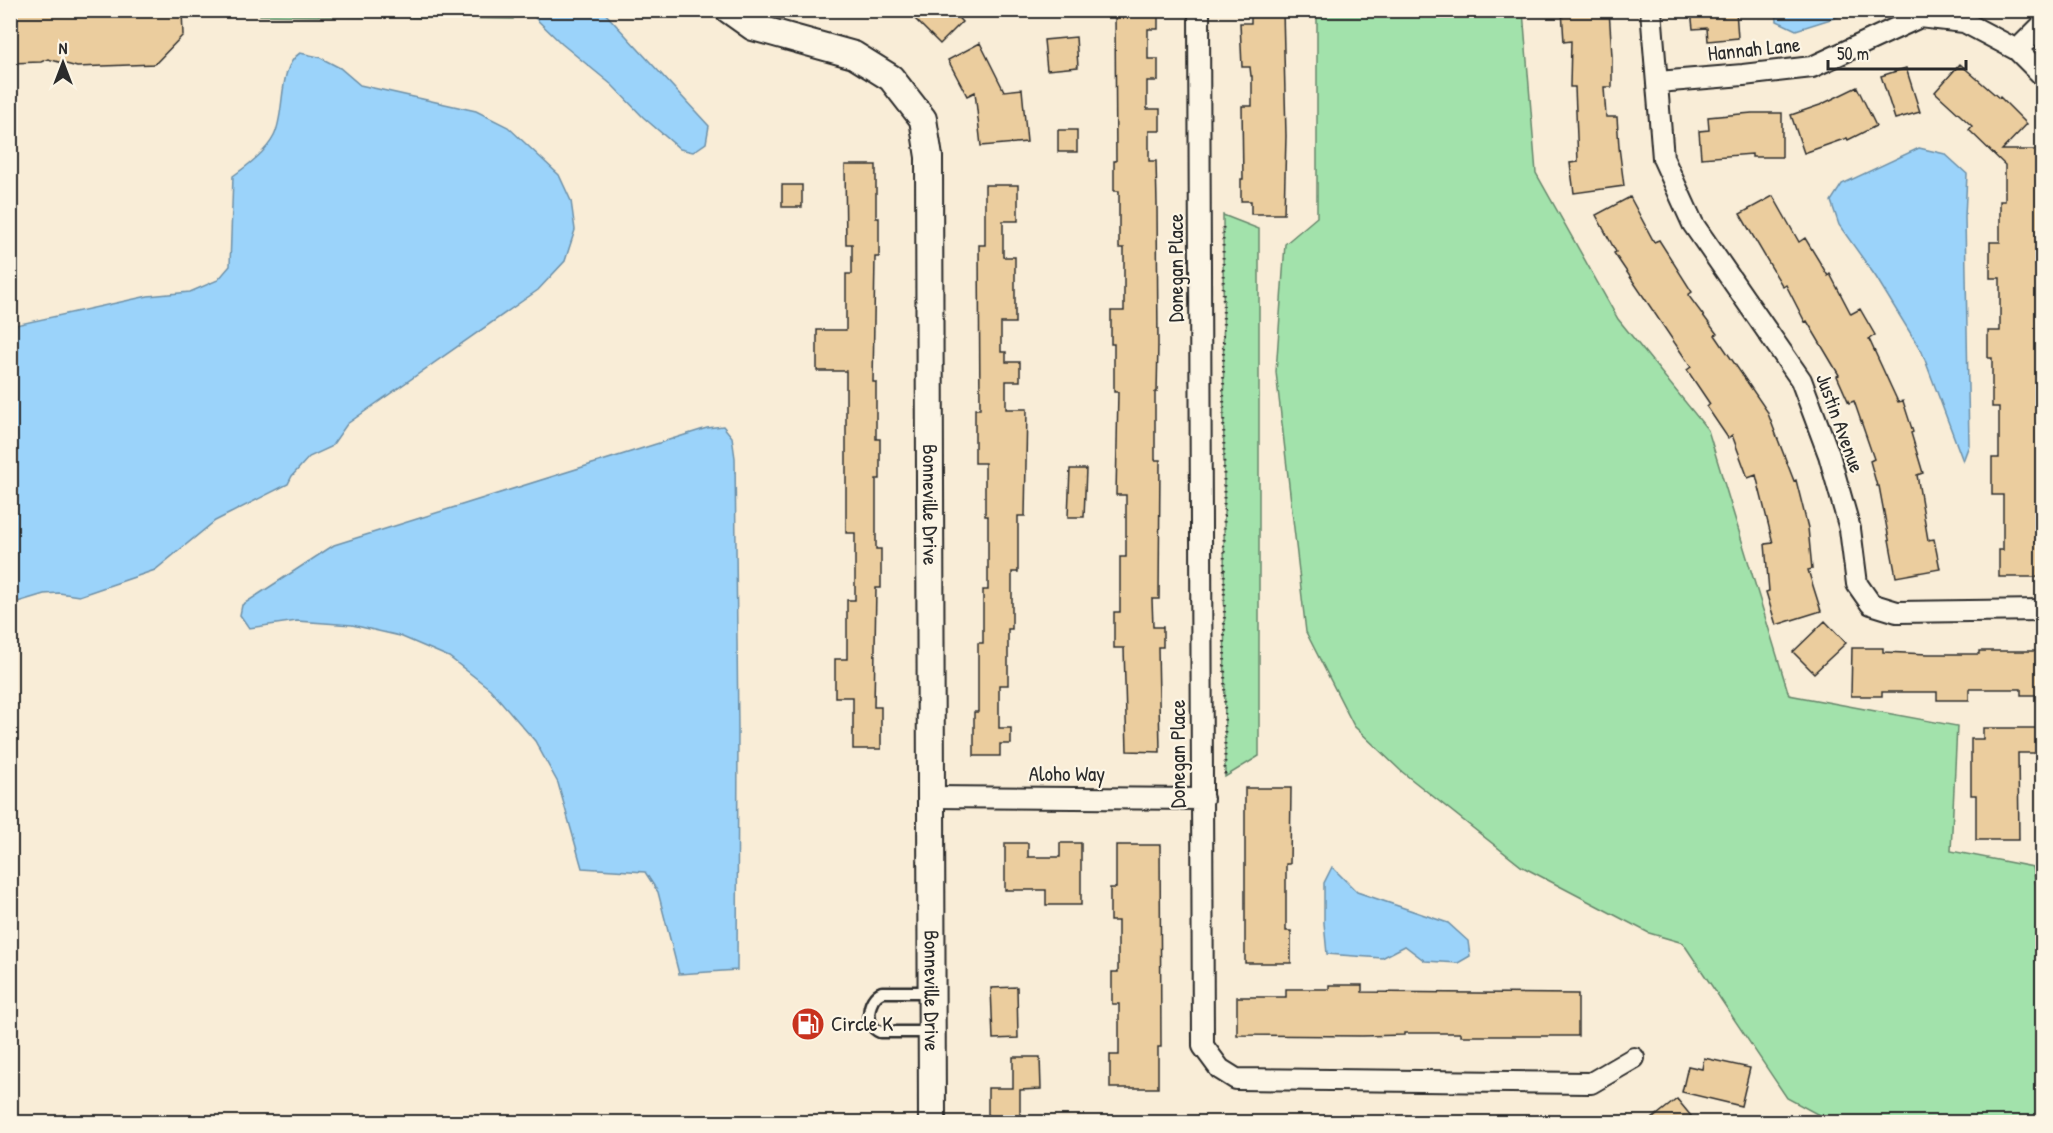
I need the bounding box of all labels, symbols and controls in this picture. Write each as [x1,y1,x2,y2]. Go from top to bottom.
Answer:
street label: Hannah Lane [1706,29,1802,68]
north arrow [33,33,93,93]
scale bar [1828,33,1966,71]
text: N [59,37,68,59]
text: 50 m [1837,41,1869,66]
street label: Donegan Place [1161,214,1190,322]
street label: Justin Avenue [1809,369,1872,477]
street label: Bonneville Drive [916,444,945,565]
street label: Donegan Place [1163,700,1192,808]
street label: Aloho Way [1029,759,1105,788]
street label: Bonneville Drive [917,930,947,1051]
fuel station icon: Circle K [790,1006,826,1042]
place label: Circle K [831,1009,893,1038]

